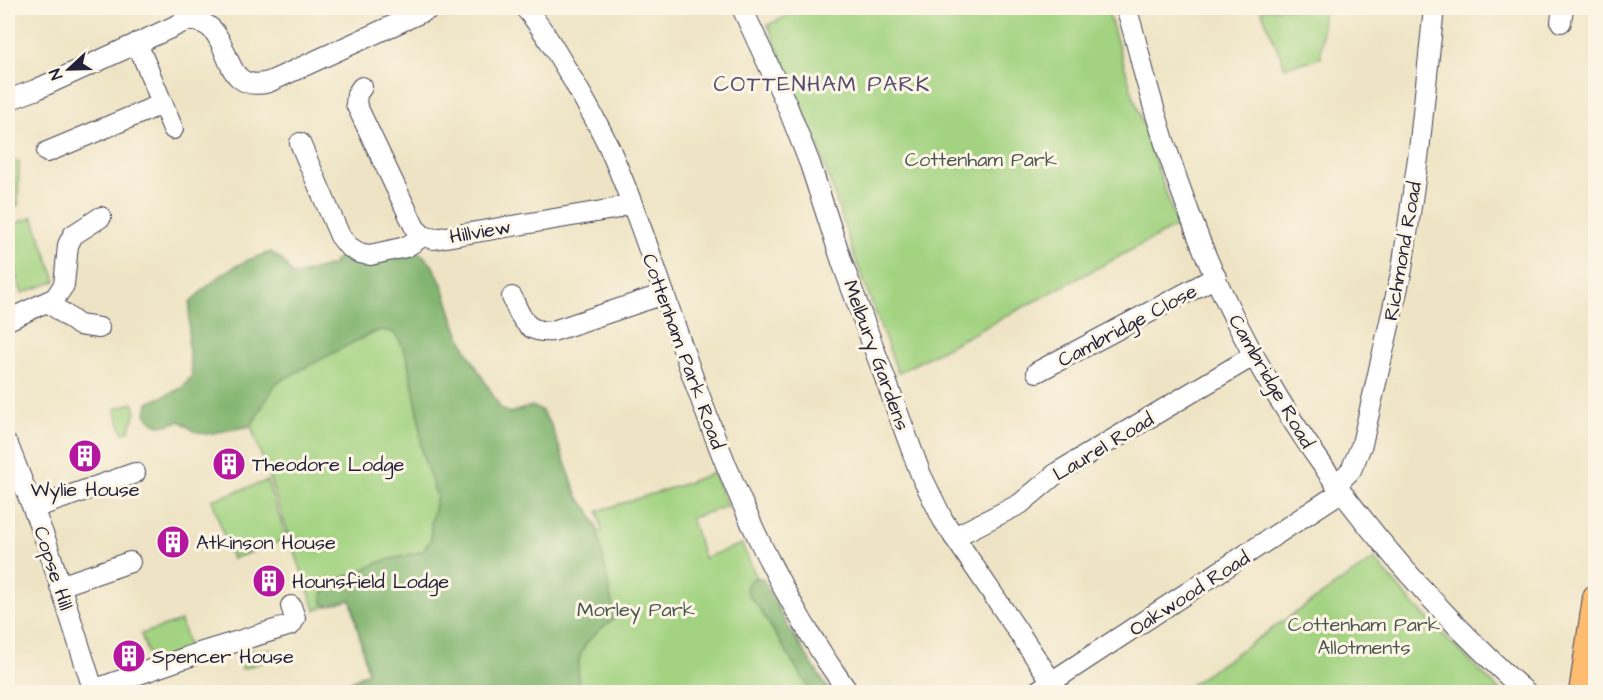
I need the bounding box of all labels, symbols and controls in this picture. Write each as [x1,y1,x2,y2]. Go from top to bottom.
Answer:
north arrow [39,39,99,99]
text: N [44,65,68,83]
district label: COTTENHAM PARK [713,69,931,100]
park label: Cottenham Park [905,146,1057,174]
street label: Richmond Road [1377,179,1429,323]
street label: Hillview [447,213,513,251]
street label: Cottenham Park Road [635,250,731,453]
street label: Melbury Gardens [835,276,916,435]
street label: Cambridge Close [1053,277,1203,375]
street label: Cambridge Road [1221,309,1321,454]
street label: Laurel Road [1048,406,1159,488]
building icon: Wylie House [67,438,103,474]
building icon: Theodore Lodge [211,446,247,482]
place label: Theodore Lodge [252,451,404,480]
place label: Wylie House [30,476,140,505]
street label: Copse Hill [26,523,80,614]
building icon: Atkinson House [155,524,191,560]
place label: Atkinson House [196,529,336,557]
street label: Oakwood Road [1124,544,1255,643]
building icon: Hounsfield Lodge [251,563,287,599]
place label: Hounsfield Lodge [292,568,449,597]
park label: Morley Park [577,596,695,625]
park label: Cottenham Park Allotments [1288,611,1440,662]
building icon: Spencer House [111,638,147,674]
place label: Spencer House [152,643,294,671]

